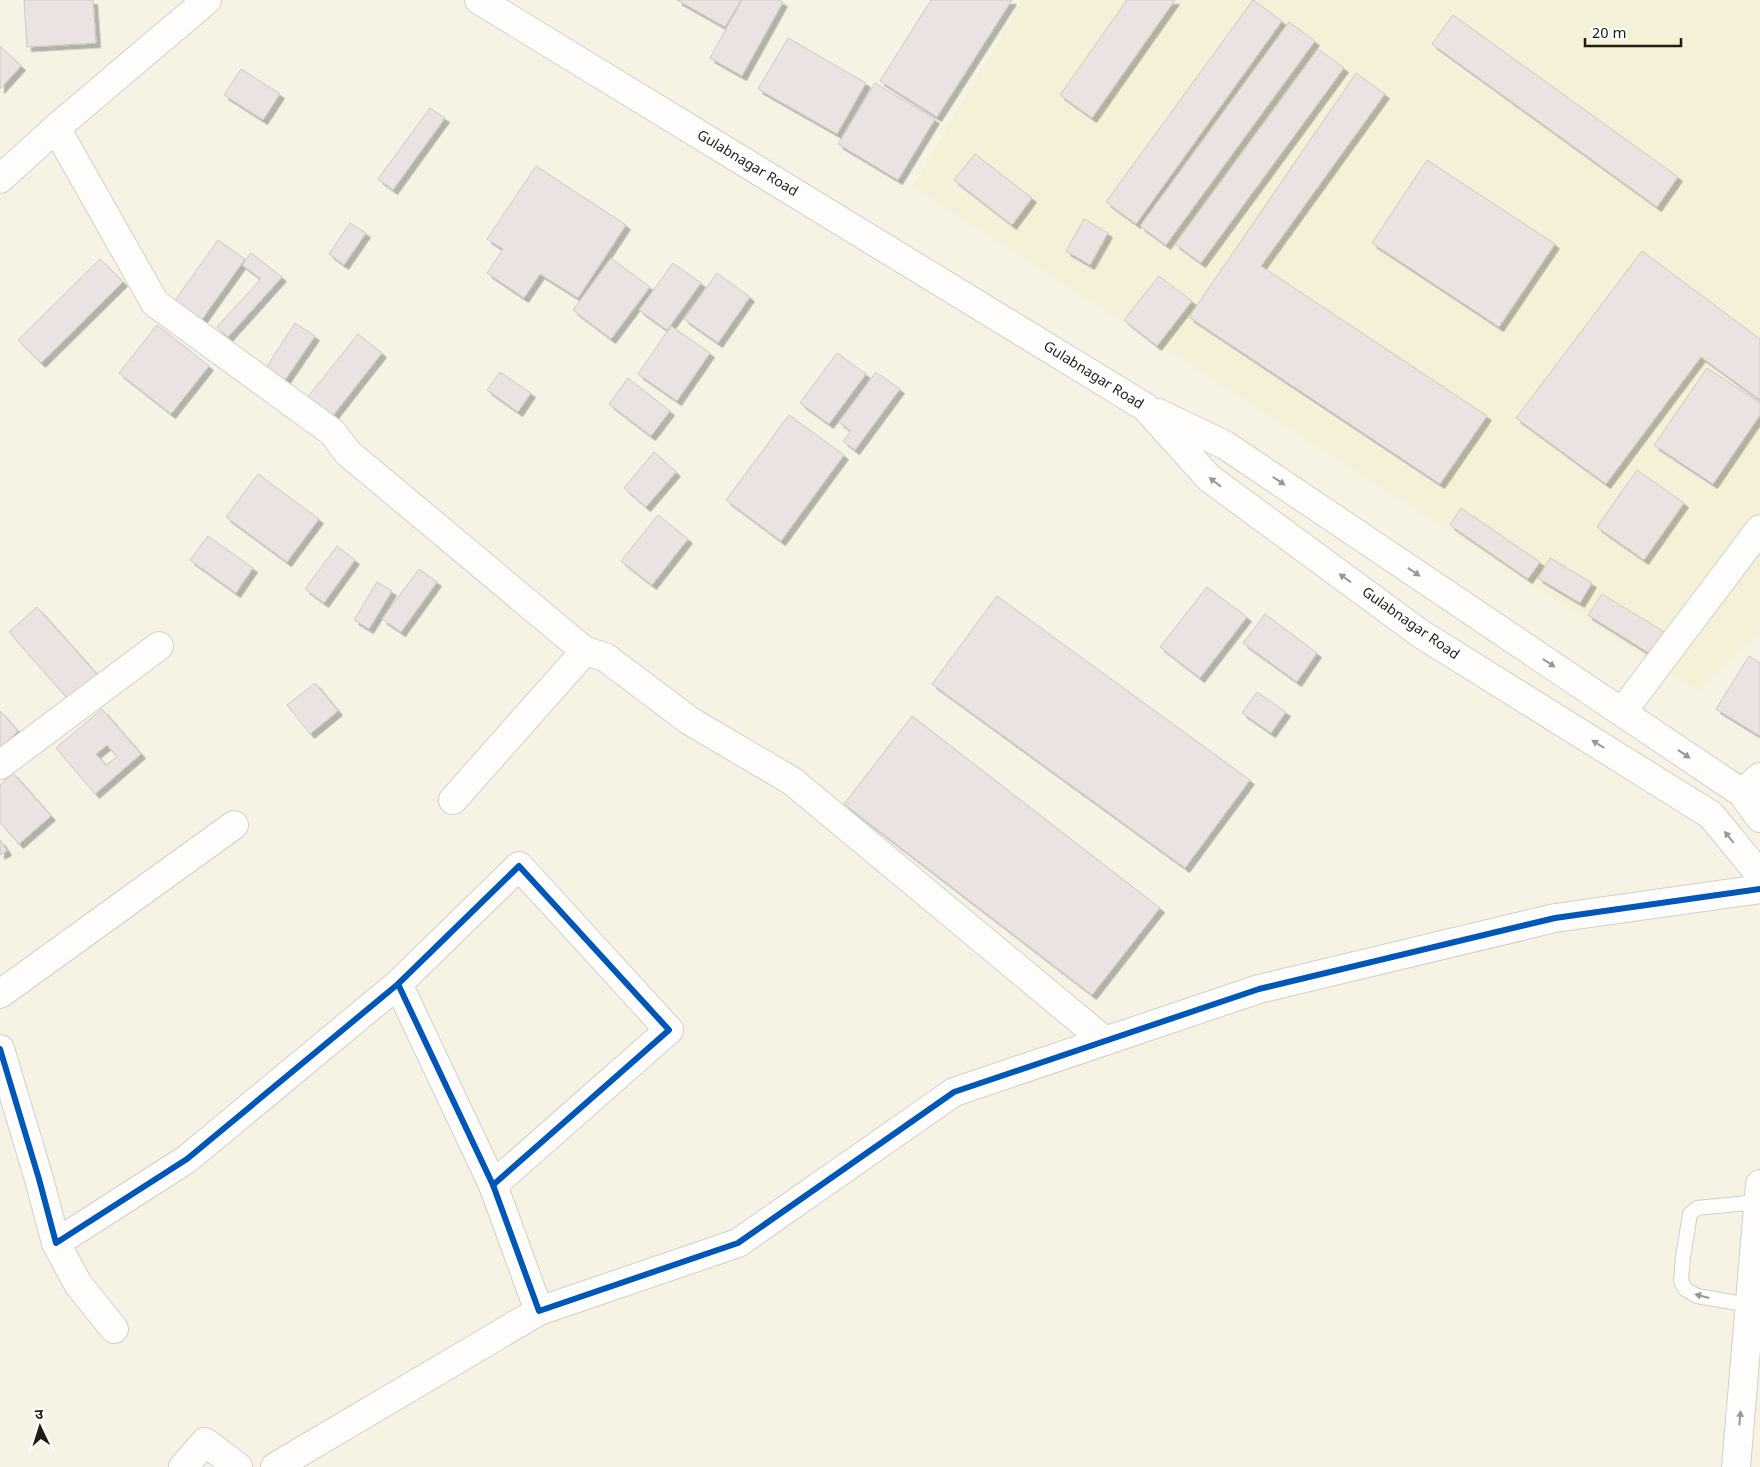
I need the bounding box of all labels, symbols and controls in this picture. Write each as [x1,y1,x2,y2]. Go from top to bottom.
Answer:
scale bar [1585,15,1681,47]
text: 20 m [1592,25,1626,44]
street label: Gulabnagar Road [693,126,801,202]
street label: Gulabnagar Road [1039,337,1147,415]
one-way arrow [1209,476,1222,487]
one-way arrow [1272,476,1286,486]
one-way arrow [1407,567,1421,577]
one-way arrow [1339,573,1352,584]
street label: Gulabnagar Road [1357,583,1463,665]
one-way arrow [1542,658,1556,668]
one-way arrow [1591,740,1605,749]
one-way arrow [1677,749,1690,759]
one-way arrow [1724,831,1735,844]
one-way arrow [1694,1292,1709,1300]
north arrow [15,1402,65,1452]
text: उ [34,1406,45,1425]
one-way arrow [1737,1410,1745,1426]

